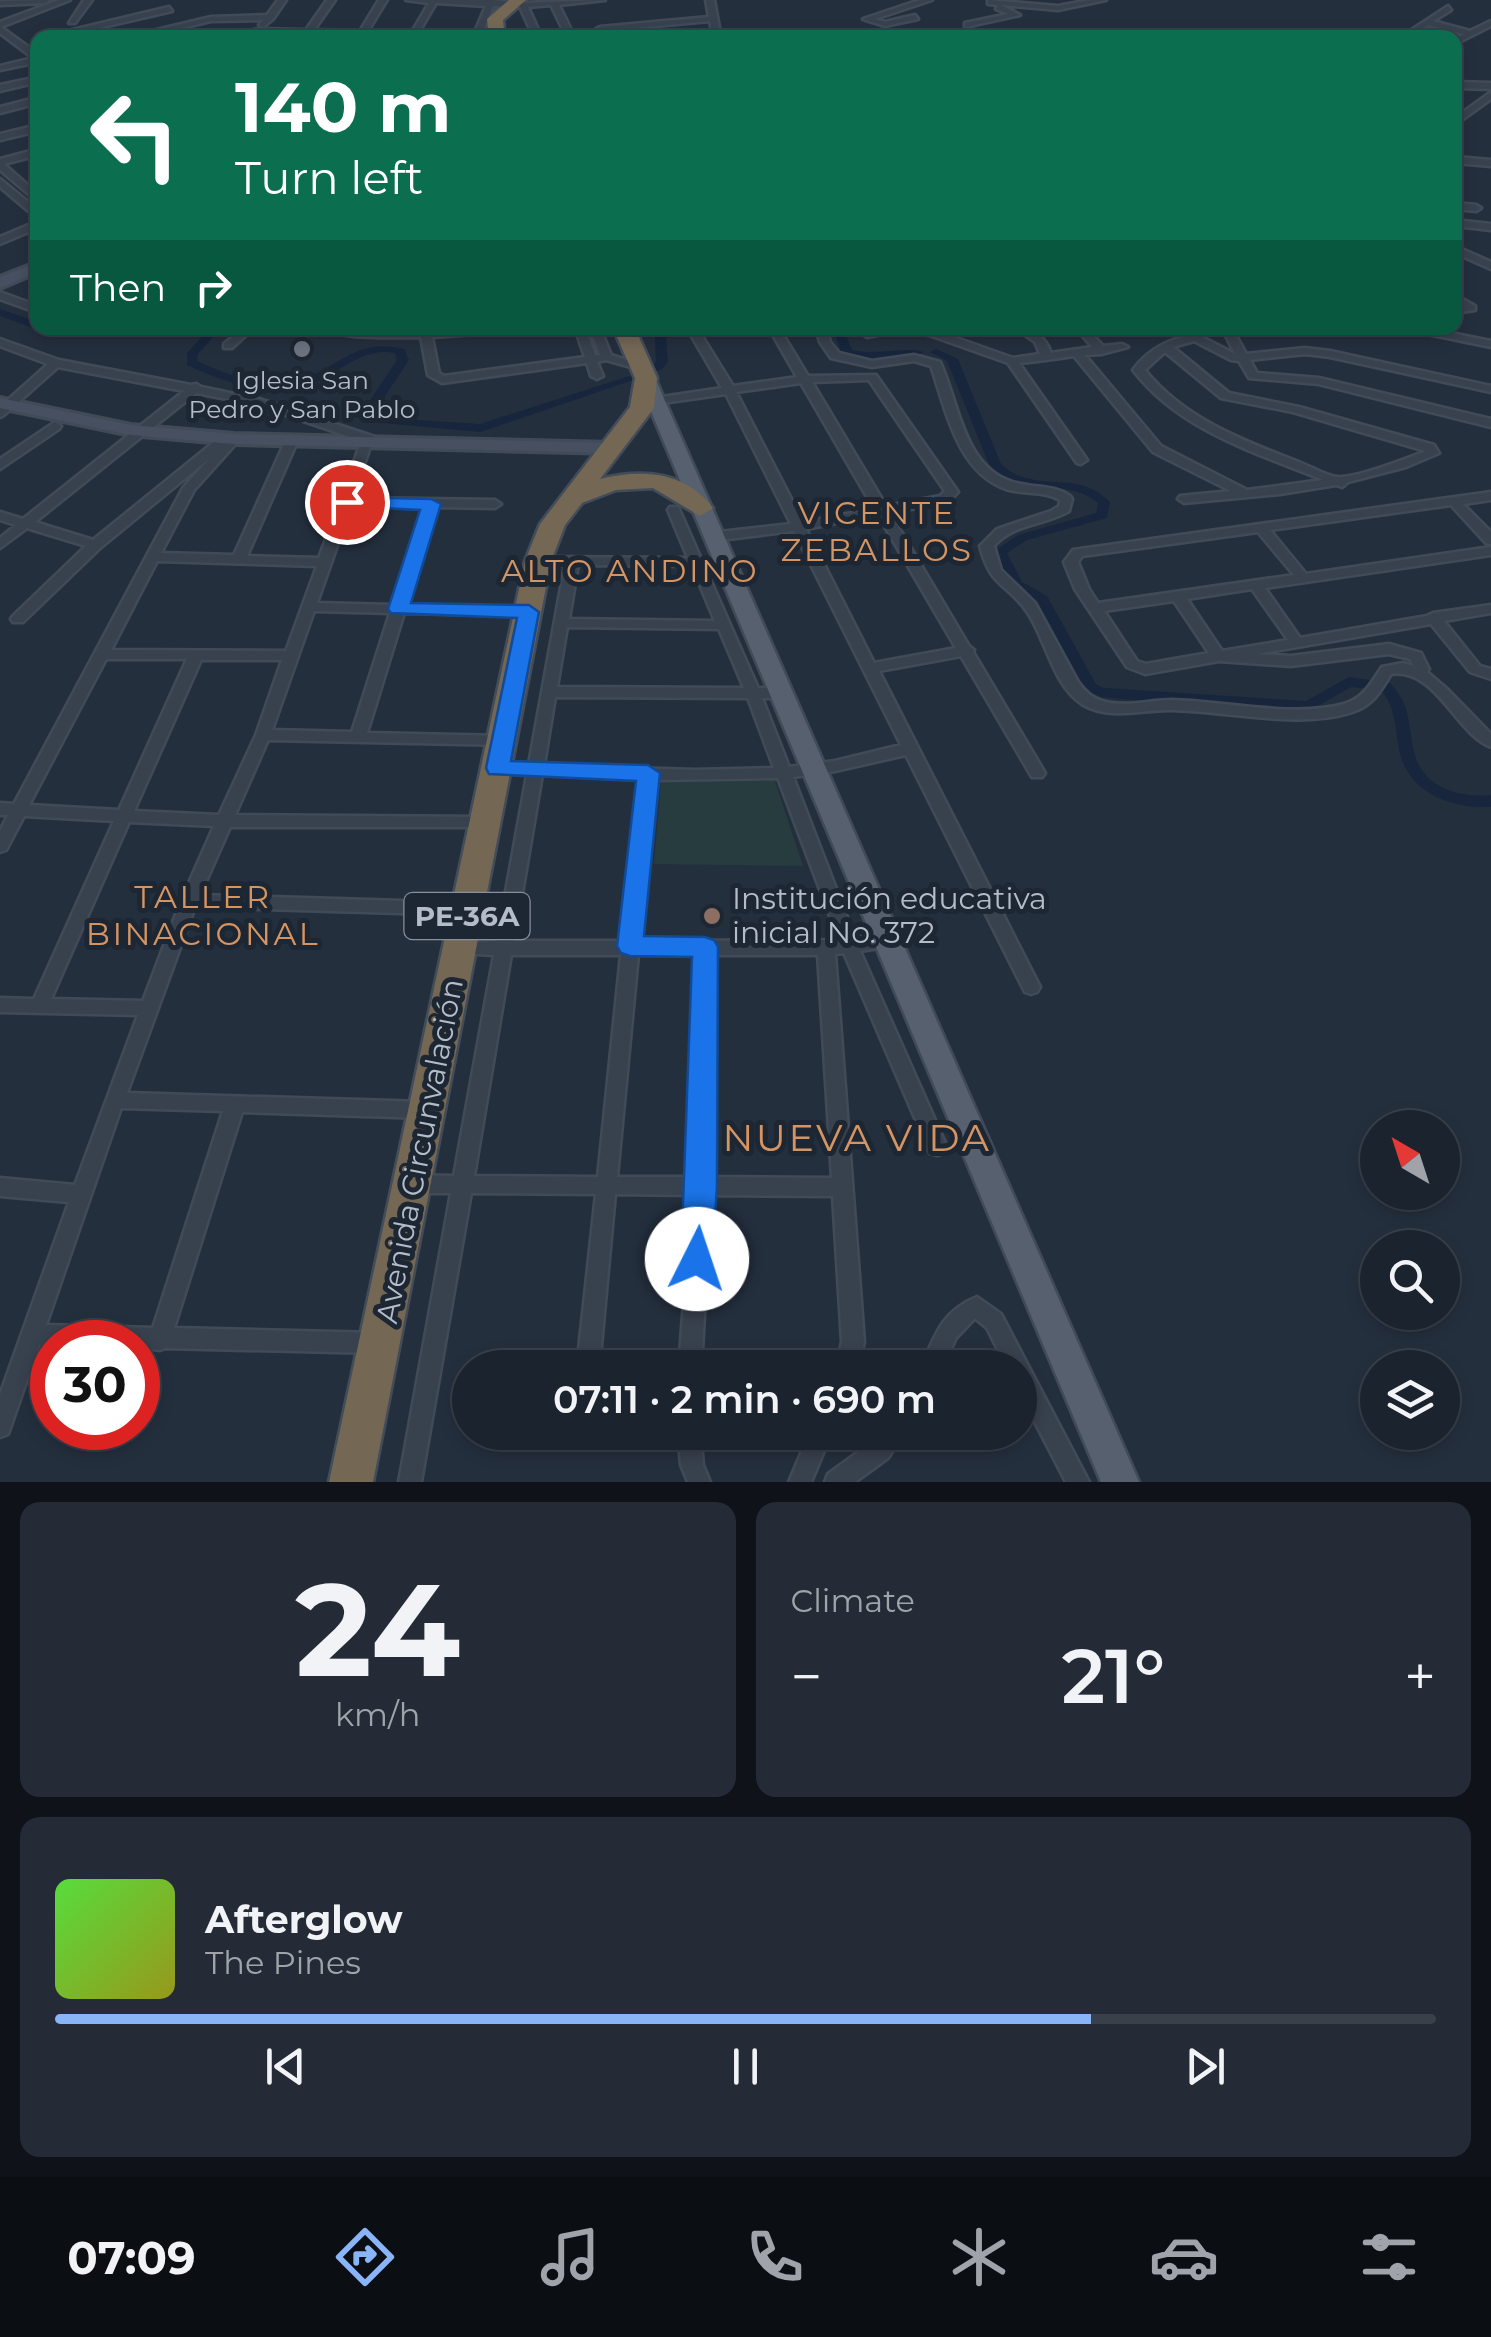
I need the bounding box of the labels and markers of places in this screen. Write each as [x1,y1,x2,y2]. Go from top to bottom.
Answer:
marker: Iglesia San Pedro y San Pablo [291,338,313,360]
place label: Iglesia San Pedro y San Pablo [189,365,415,424]
pin [305,460,390,545]
place label: Institución educativa inicial No. 372 [732,880,1047,951]
marker: Institución educativa inicial No. 372 [701,905,723,927]

